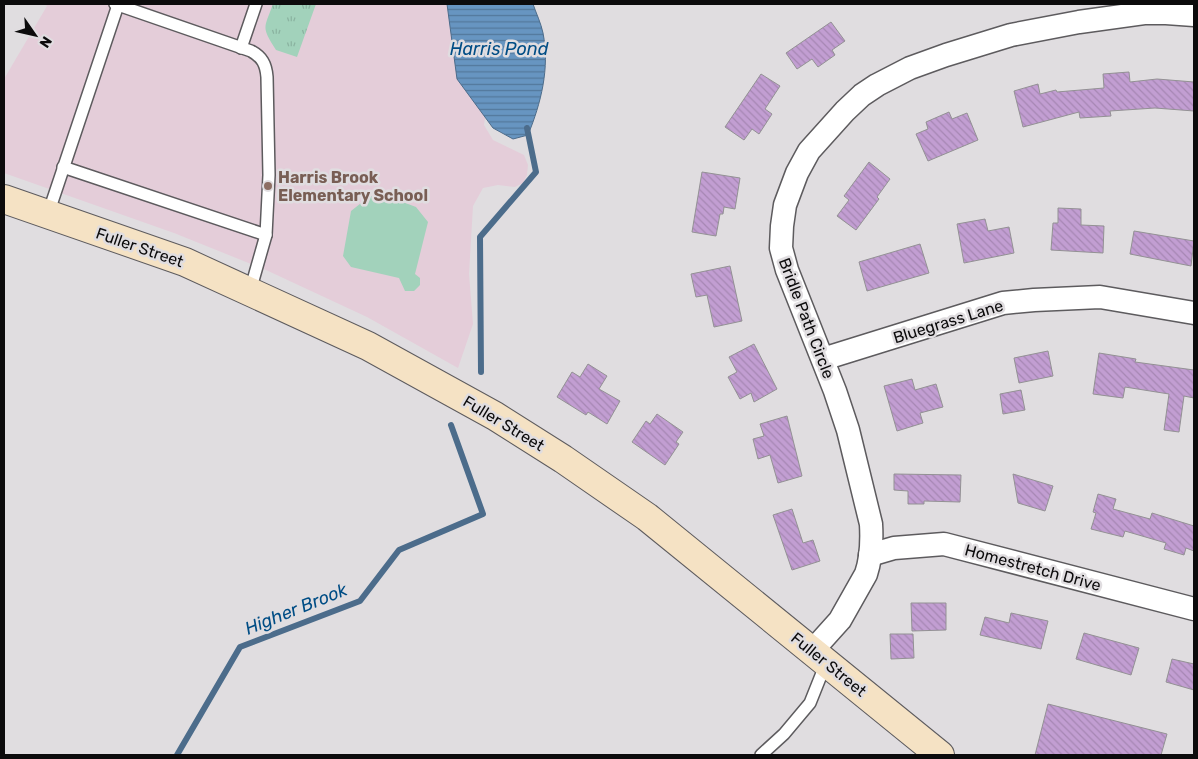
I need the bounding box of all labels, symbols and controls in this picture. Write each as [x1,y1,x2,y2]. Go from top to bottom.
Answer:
north arrow [10,10,60,60]
text: N [35,33,55,51]
water label: Harris Pond [450,38,549,60]
place label: Harris Brook Elementary School [278,168,428,205]
marker: Harris Brook Elementary School [262,180,274,192]
street label: Fuller Street [94,224,186,271]
street label: Bridle Path Circle [775,255,838,381]
street label: Bluegrass Lane [891,296,1006,347]
street label: Fuller Street [460,392,548,455]
street label: Homestretch Drive [963,540,1103,595]
water label: Higher Brook [242,578,351,640]
street label: Fuller Street [787,628,870,701]

